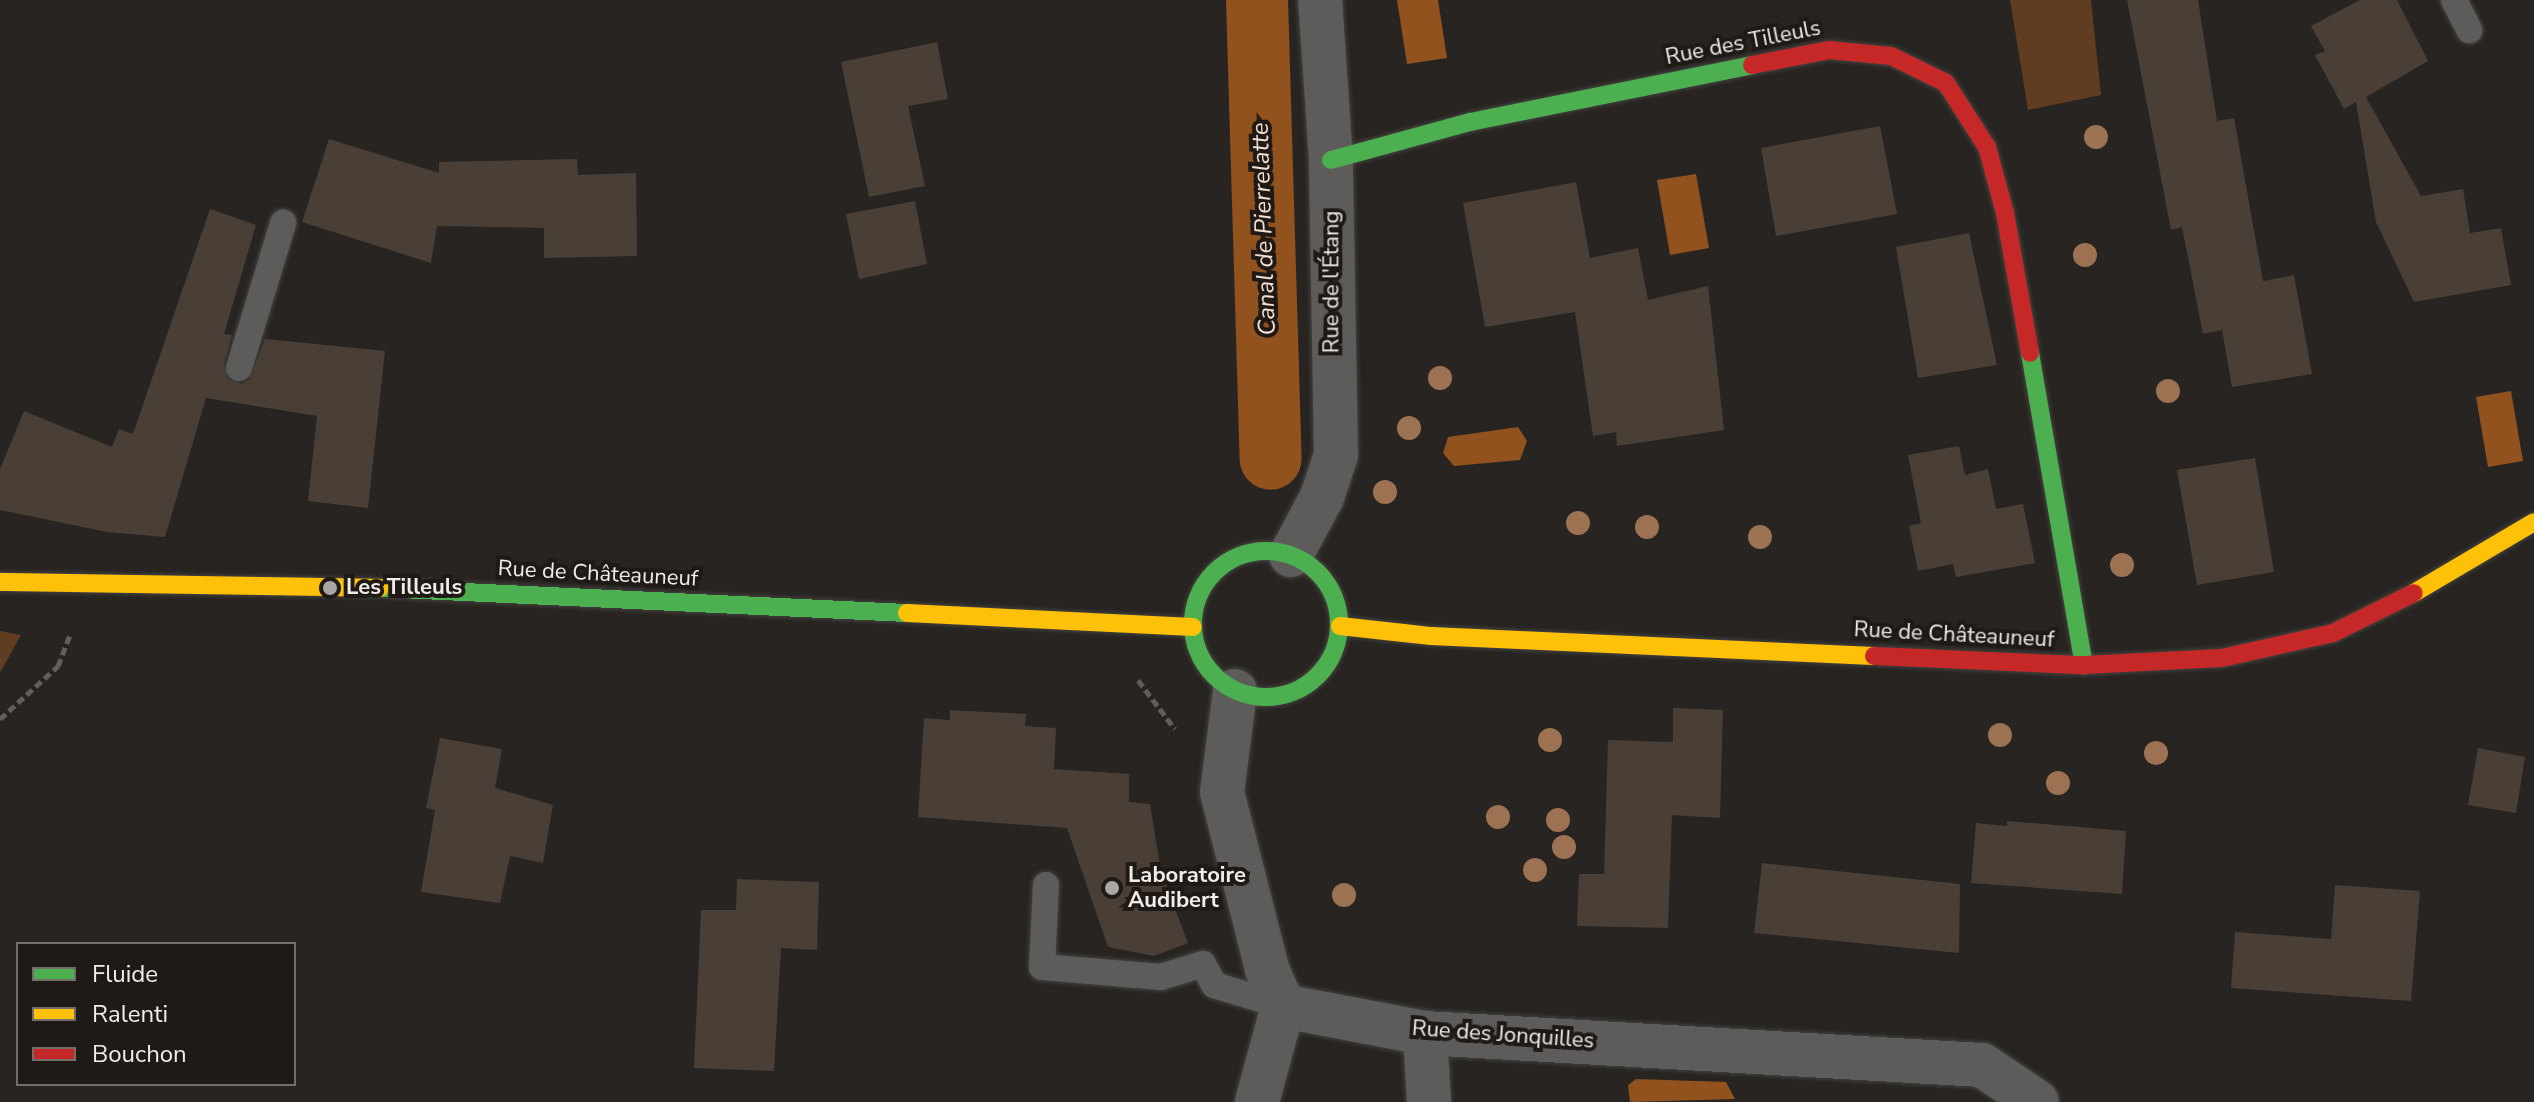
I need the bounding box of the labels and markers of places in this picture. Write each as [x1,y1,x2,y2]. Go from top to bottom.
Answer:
place label: Les Tilleuls [346,575,462,601]
marker: Les Tilleuls [321,579,339,597]
place label: Laboratoire Audibert [1128,862,1246,914]
marker: Laboratoire Audibert [1103,879,1121,897]

